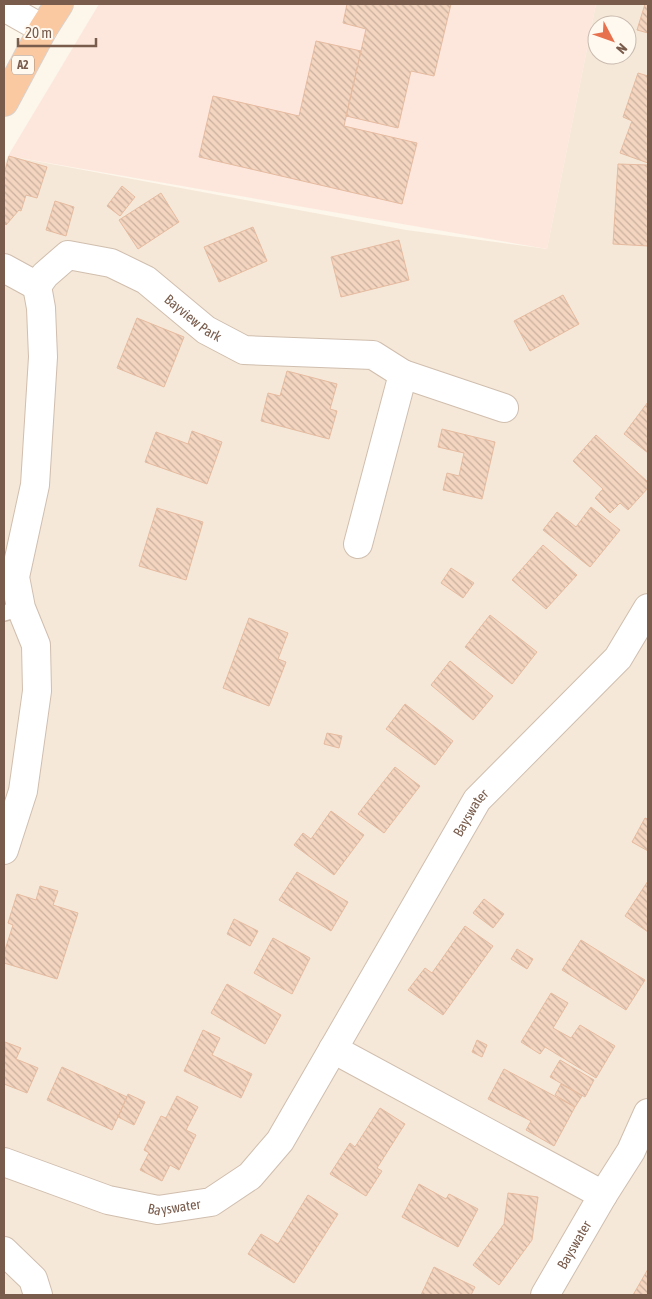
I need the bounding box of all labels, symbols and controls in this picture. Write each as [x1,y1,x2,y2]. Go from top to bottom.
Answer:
scale bar [18,15,95,47]
north arrow [587,15,637,65]
text: 20 m [25,24,52,41]
text: N [613,40,631,57]
road number: A2 [12,56,34,74]
street label: Bayview Park [161,291,224,345]
street label: Bayswater [450,785,492,839]
street label: Bayswater [146,1196,202,1218]
street label: Bayswater [554,1217,595,1272]

